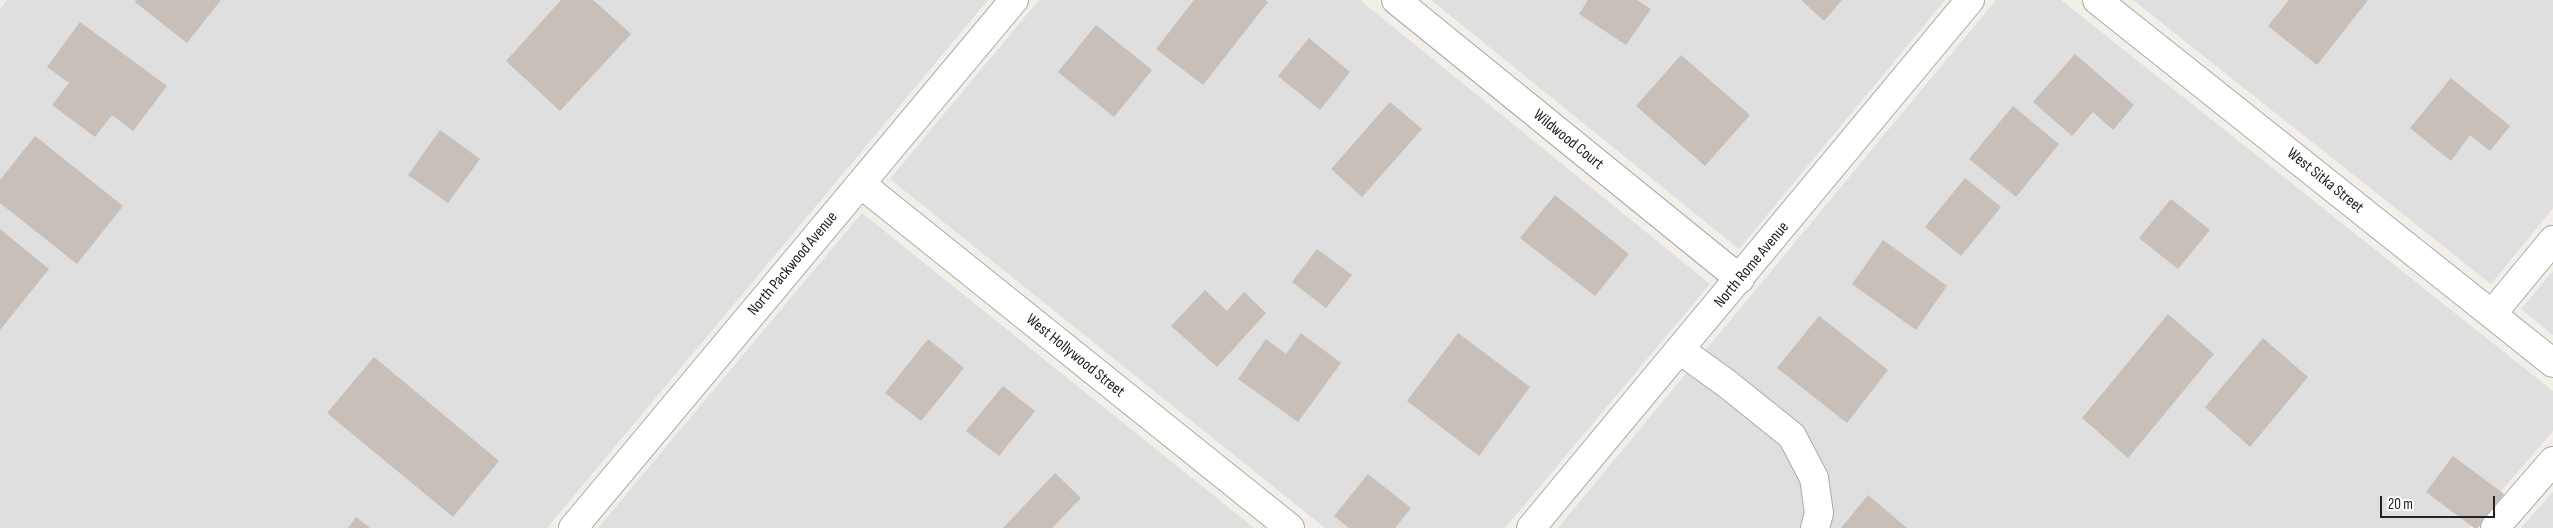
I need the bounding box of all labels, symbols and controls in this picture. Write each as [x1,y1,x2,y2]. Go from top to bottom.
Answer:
street label: Wildwood Court [1529,106,1607,174]
street label: West Sitka Street [2283,144,2367,218]
street label: North Packwood Avenue [744,208,842,320]
street label: North Rome Avenue [1711,218,1793,312]
street label: West Hollywood Street [1022,310,1128,402]
scale bar [2383,486,2498,518]
text: 20 m [2388,495,2413,514]

